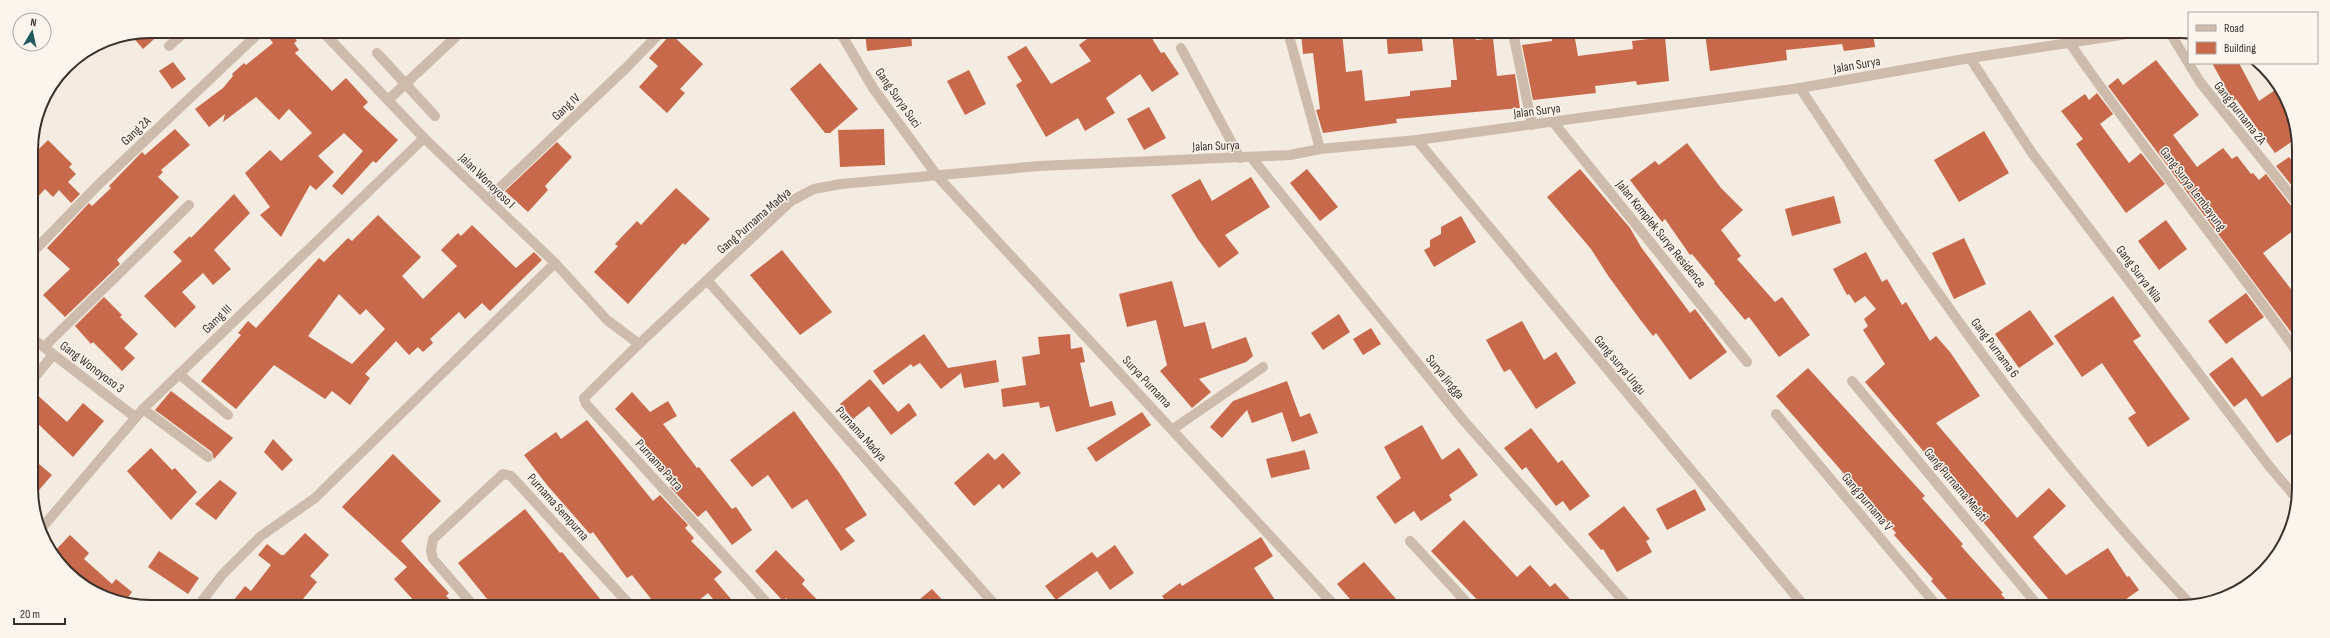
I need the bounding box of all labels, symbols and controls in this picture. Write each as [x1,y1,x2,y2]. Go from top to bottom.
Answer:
north arrow [12,12,52,52]
legend [2188,12,2318,64]
text: N [30,16,38,30]
text: Road [2224,21,2244,36]
text: Building [2224,41,2256,56]
street label: Jalan Surya [1831,53,1882,77]
street label: Gang Surya Suci [871,65,925,131]
street label: Gang purnama 2A [2210,78,2270,148]
street label: Gang IV [549,90,584,124]
street label: Jalan Surya [1512,100,1561,122]
street label: Gang 2A [118,113,155,149]
street label: Jalan Surya [1191,137,1240,155]
street label: Gang Surya Lembayung [2156,144,2230,234]
street label: Jalan Wonoyoso I [455,149,519,212]
street label: Jalan Komplek Surya Residence [1612,176,1709,291]
street label: Gang Purnama Madya [714,185,794,257]
street label: Gang Surya Nila [2112,242,2166,306]
street label: Gamg III [199,301,235,337]
street label: Gang Purnama 6 [1967,315,2023,381]
street label: Gang surya Ungu [1591,332,1649,398]
street label: Gang Wonoyoso 3 [57,338,127,396]
street label: Surya Jingga [1422,352,1468,402]
street label: Surya Purnama [1119,353,1175,411]
street label: Purnama Madya [832,403,890,465]
street label: Purnama Patra [632,436,686,494]
street label: Gang Purnama Melati [1920,445,1992,525]
street label: Purnama Sempurna [524,470,592,544]
street label: Gang purnama V [1838,470,1896,534]
scale bar [14,600,65,626]
text: 20 m [20,607,40,622]

